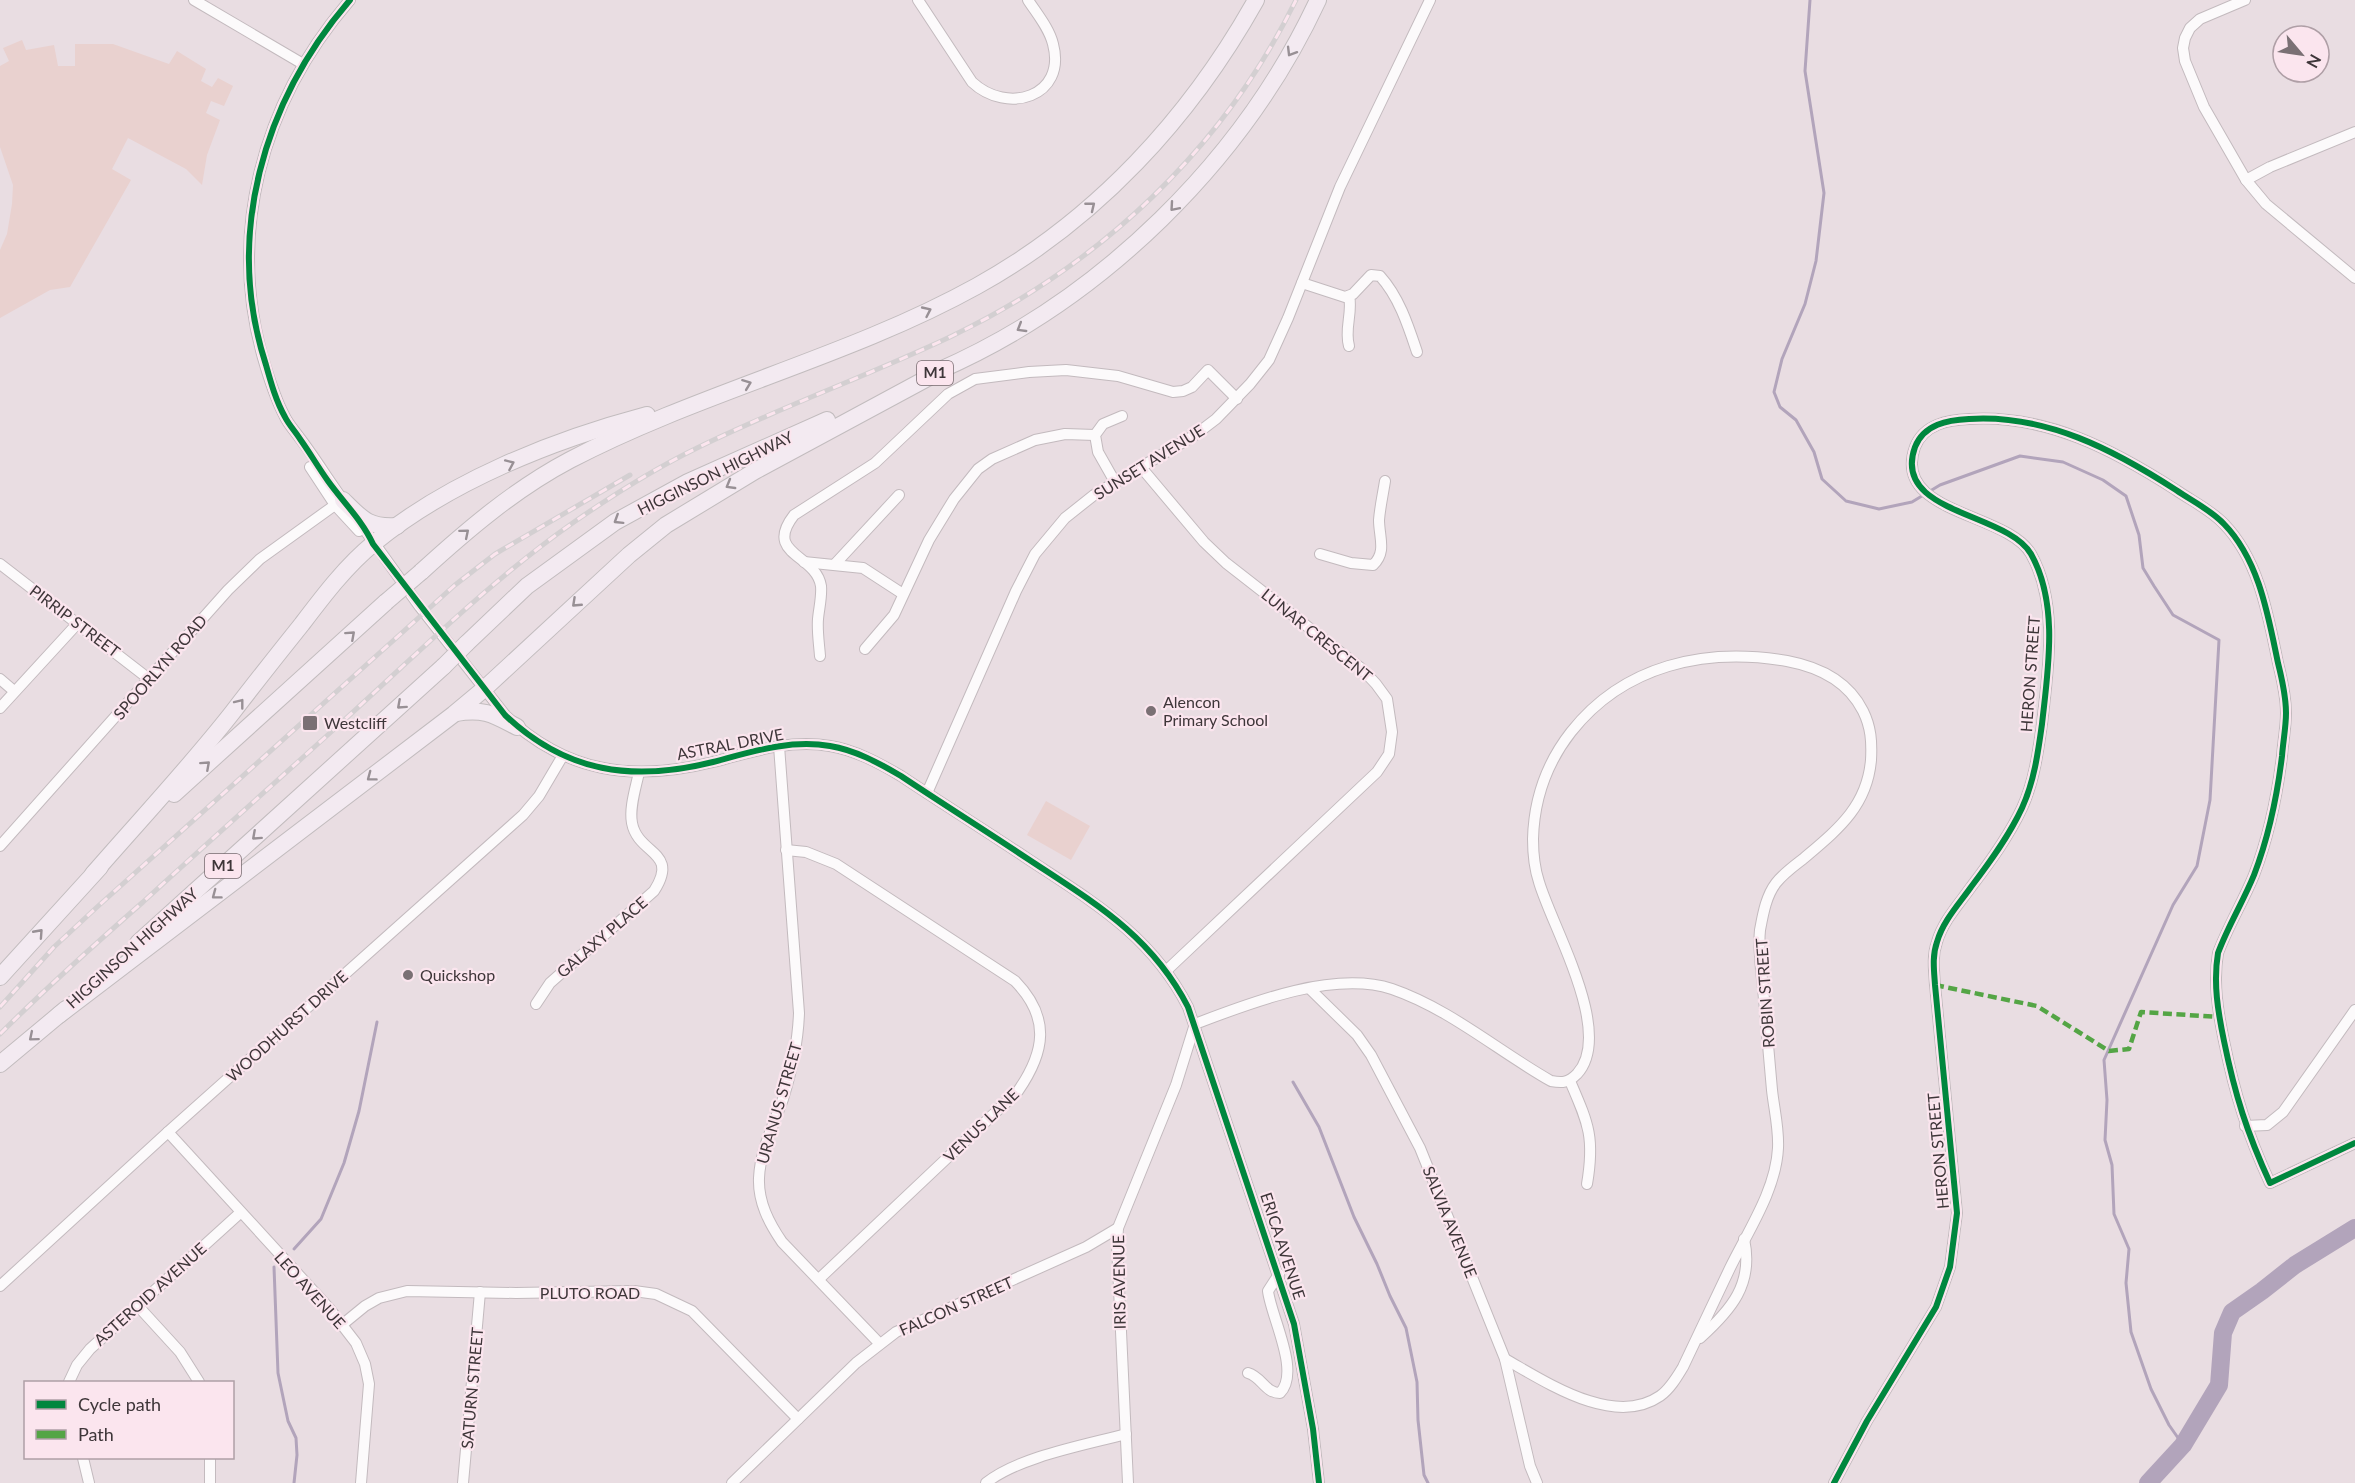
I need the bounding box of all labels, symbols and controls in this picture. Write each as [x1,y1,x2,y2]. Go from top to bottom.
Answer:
north arrow [2271,24,2331,84]
one-way arrow [1286,46,1298,56]
text: N [2303,52,2326,72]
one-way arrow [1170,200,1181,211]
one-way arrow [1085,203,1096,214]
one-way arrow [921,306,932,318]
one-way arrow [1017,320,1027,332]
road number: M1 [917,361,953,385]
one-way arrow [741,379,752,391]
street label: SUNSET AVENUE [1090,420,1207,503]
street label: HIGGINSON HIGHWAY [634,427,796,519]
one-way arrow [503,459,514,471]
one-way arrow [726,478,737,489]
one-way arrow [614,513,624,525]
one-way arrow [458,529,469,540]
street label: PIRRIP STREET [26,581,125,661]
street label: LUNAR CRESCENT [1258,584,1377,685]
one-way arrow [572,596,583,607]
street label: SPOORLYN ROAD [109,610,210,723]
street label: HERON STREET [2016,615,2043,733]
one-way arrow [344,631,354,642]
place label: Alencon Primary School [1163,692,1268,729]
one-way arrow [232,698,243,709]
one-way arrow [397,698,408,709]
marker: Alencon Primary School [1144,704,1158,718]
place label: Westcliff [324,713,387,732]
marker: Westcliff [301,714,319,732]
street label: ASTRAL DRIVE [675,724,785,763]
one-way arrow [199,761,210,772]
one-way arrow [367,770,378,781]
one-way arrow [252,829,263,840]
road number: M1 [205,854,241,878]
street label: HIGGINSON HIGHWAY [62,883,201,1012]
one-way arrow [212,888,223,899]
street label: GALAXY PLACE [553,892,651,981]
one-way arrow [32,930,43,940]
street label: ROBIN STREET [1751,937,1778,1049]
place label: Quickshop [420,965,495,984]
street label: WOODHURST DRIVE [222,966,351,1085]
marker: Quickshop [401,968,415,982]
one-way arrow [29,1029,40,1040]
street label: URANUS STREET [752,1039,805,1166]
street label: VENUS LANE [939,1084,1022,1165]
street label: HERON STREET [1923,1092,1952,1210]
street label: SALVIA AVENUE [1419,1163,1481,1280]
street label: ERICA AVENUE [1257,1190,1310,1302]
street label: IRIS AVENUE [1108,1235,1129,1329]
street label: ASTEROID AVENUE [90,1238,210,1349]
street label: LEO AVENUE [271,1247,350,1332]
street label: FALCON STREET [896,1272,1016,1339]
street label: PLUTO ROAD [540,1283,640,1302]
street label: SATURN STREET [457,1326,486,1449]
legend [24,1381,234,1459]
text: Cycle path [78,1393,161,1415]
text: Path [78,1423,114,1445]

